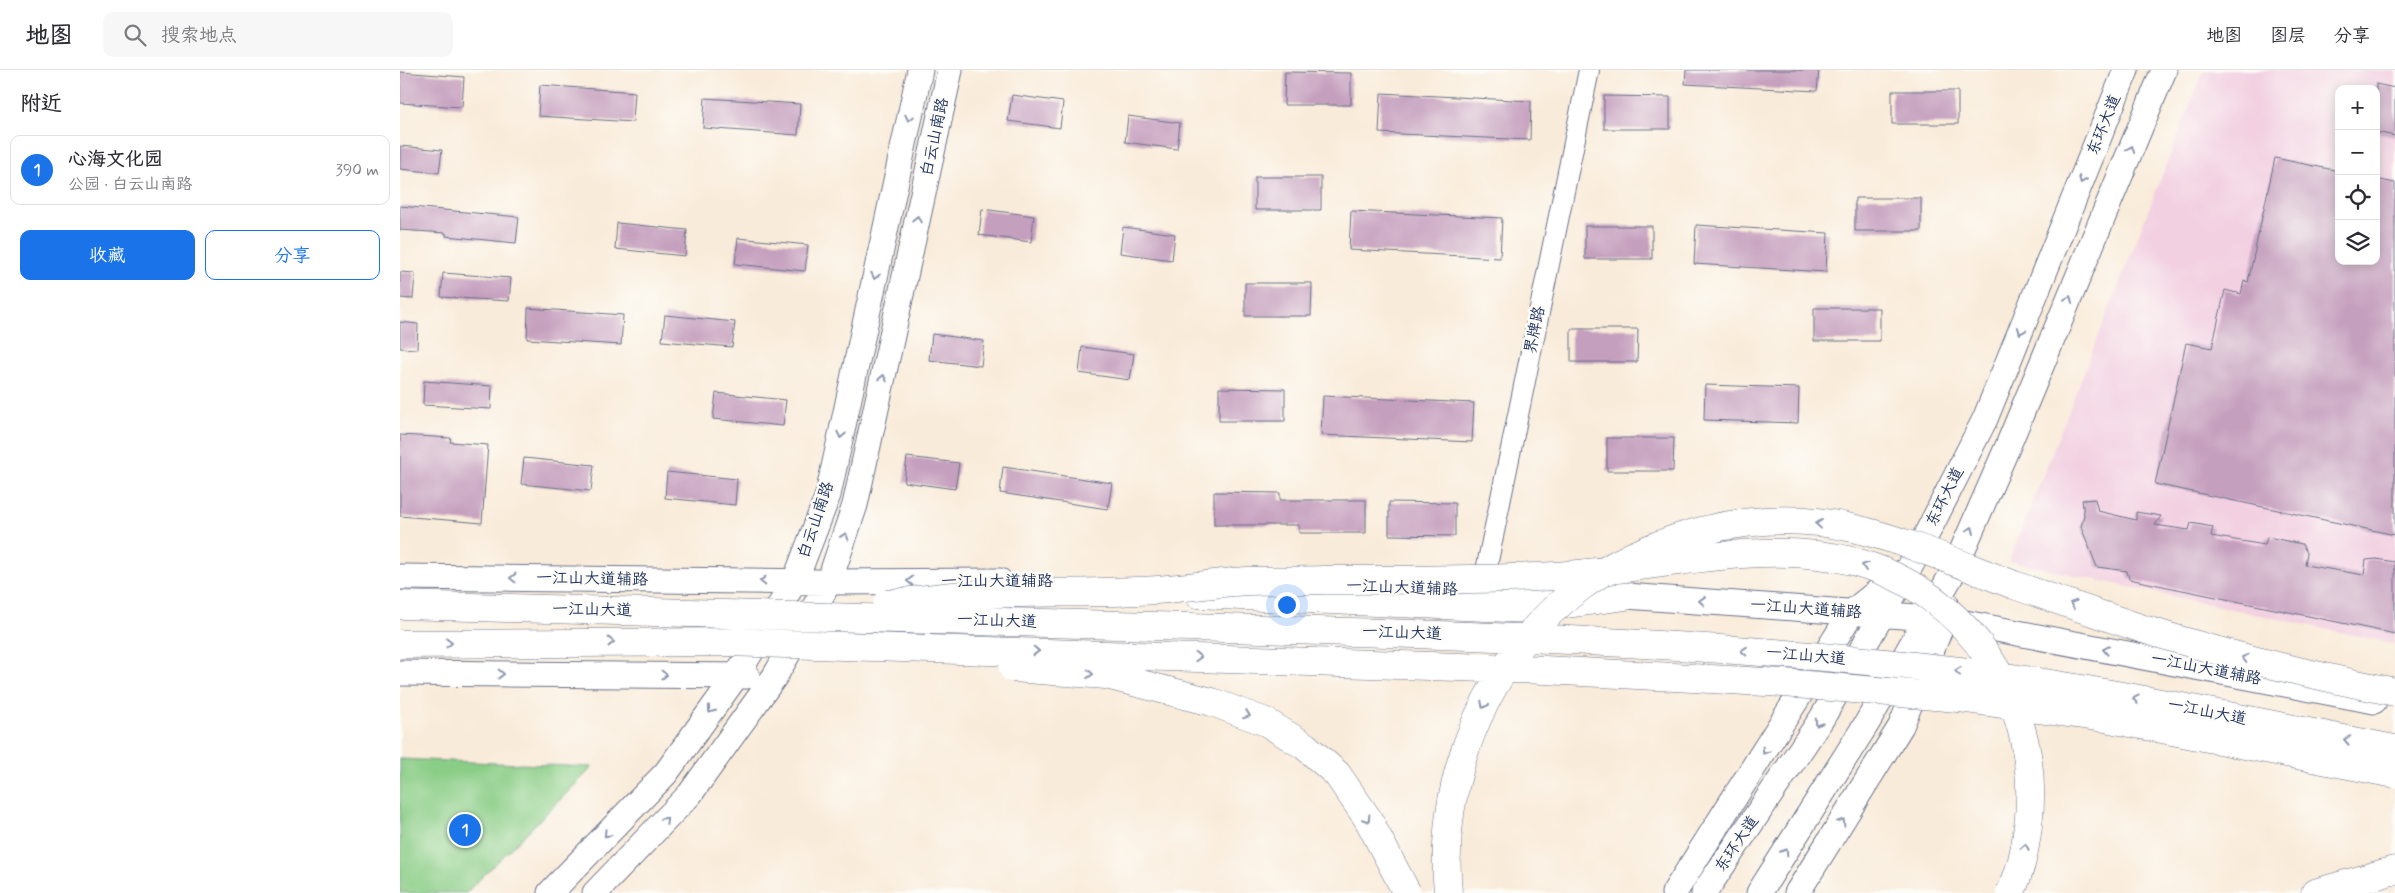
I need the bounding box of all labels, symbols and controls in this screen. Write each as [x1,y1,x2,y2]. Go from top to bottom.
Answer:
search box [103,12,453,57]
text: 地图 [25,21,73,52]
icon: search [121,21,149,49]
text: 搜索地点 [161,23,237,48]
text: 地图 [2206,24,2242,48]
text: 图层 [2270,24,2306,48]
text: 分享 [2334,24,2370,48]
map controls [2335,85,2380,265]
button: + [2335,85,2380,130]
text: 附近 [20,90,62,118]
street label: 东环大道 [2082,91,2126,159]
street label: 白云山南路 [916,96,954,178]
one-way arrow [905,113,915,122]
button: − [2335,130,2380,175]
one-way arrow [2125,145,2135,154]
text: 心海文化园 [68,147,163,172]
text: 1 [33,160,41,181]
text: 390 m [336,160,379,181]
text: 公园 · 白云山南路 [68,174,192,195]
one-way arrow [2078,175,2088,184]
button: locate [2335,175,2380,220]
one-way arrow [911,214,922,223]
button: layers [2335,220,2380,265]
button: 收藏 [20,230,195,280]
button: 分享 [205,230,380,280]
one-way arrow [870,272,881,281]
one-way arrow [2063,296,2073,304]
street label: 界牌路 [1520,304,1550,356]
one-way arrow [2016,326,2026,334]
one-way arrow [877,373,888,382]
one-way arrow [836,431,847,440]
street label: 东环大道 [1921,464,1969,530]
street label: 白云山南路 [793,479,839,561]
one-way arrow [1815,518,1823,529]
one-way arrow [1965,526,1976,535]
one-way arrow [839,532,849,540]
one-way arrow [1862,561,1870,571]
street label: 一江山大道辅路 [536,568,648,590]
street label: 一江山大道辅路 [941,571,1053,592]
one-way arrow [509,573,516,583]
one-way arrow [759,576,766,586]
one-way arrow [906,576,914,586]
street label: 一江山大道辅路 [1346,576,1458,600]
your location [1274,592,1300,618]
street label: 一江山大道辅路 [1749,595,1863,623]
one-way arrow [1698,596,1706,607]
street label: 一江山大道 [552,599,632,621]
one-way arrow [2070,600,2078,610]
street label: 一江山大道 [957,609,1037,633]
street label: 一江山大道 [1362,621,1442,645]
one-way arrow [607,637,615,648]
one-way arrow [445,638,453,648]
street label: 一江山大道 [1765,642,1847,670]
one-way arrow [2102,645,2111,656]
one-way arrow [1032,646,1040,657]
one-way arrow [1740,646,1748,657]
street label: 一江山大道辅路 [2149,648,2263,690]
one-way arrow [1195,652,1203,662]
one-way arrow [2241,653,2250,664]
one-way arrow [1954,667,1962,677]
one-way arrow [498,669,505,679]
one-way arrow [1086,669,1094,680]
one-way arrow [660,670,668,680]
one-way arrow [2132,694,2140,704]
street label: 一江山大道 [2166,694,2248,730]
one-way arrow [1480,700,1490,709]
one-way arrow [708,704,717,714]
one-way arrow [1242,709,1251,719]
one-way arrow [1815,717,1824,727]
one-way arrow [2343,735,2352,745]
one-way arrow [1761,746,1771,755]
pin: 1 [449,811,481,849]
street label: 东环大道 [1710,812,1764,876]
one-way arrow [1361,813,1370,823]
one-way arrow [659,817,668,826]
one-way arrow [1835,818,1845,827]
one-way arrow [604,829,613,838]
one-way arrow [2019,842,2029,851]
one-way arrow [1779,848,1789,857]

